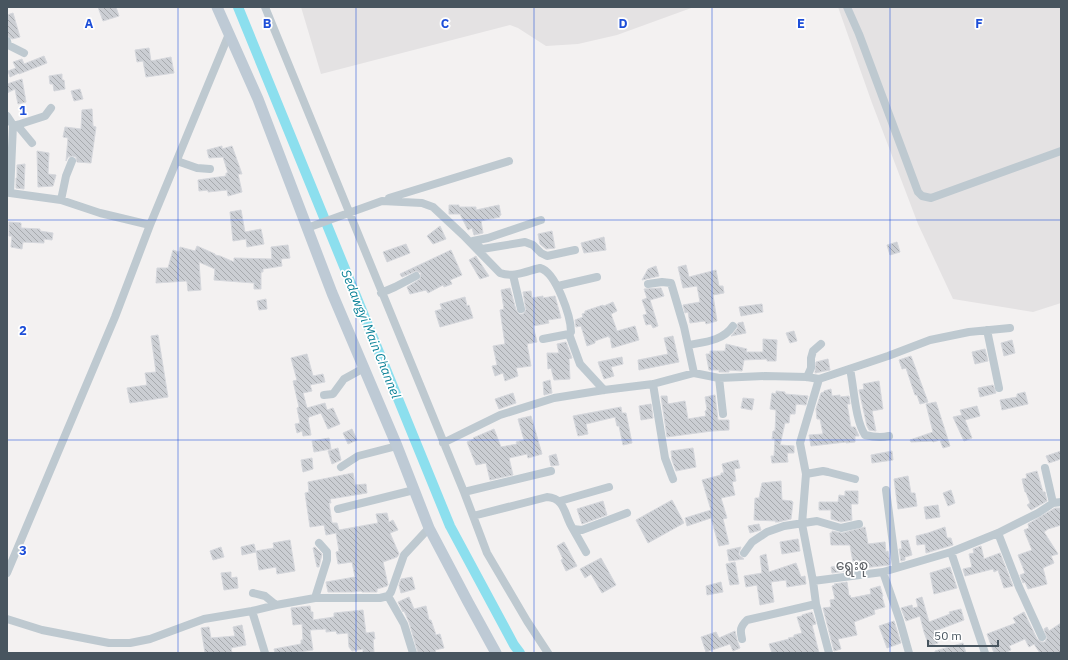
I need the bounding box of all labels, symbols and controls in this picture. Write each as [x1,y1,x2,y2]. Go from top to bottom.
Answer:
text: A [85,15,94,32]
text: B [263,15,272,32]
text: C [441,15,450,32]
text: D [618,15,628,32]
text: E [797,15,805,32]
text: F [975,15,983,32]
text: 1 [19,102,27,119]
water label: Sedawgyi Main Channel [337,267,405,401]
text: 2 [19,322,27,339]
text: 3 [19,542,27,559]
district label: ရွေးစု [836,556,868,577]
scale bar [928,622,998,648]
text: 50 m [934,628,962,643]

